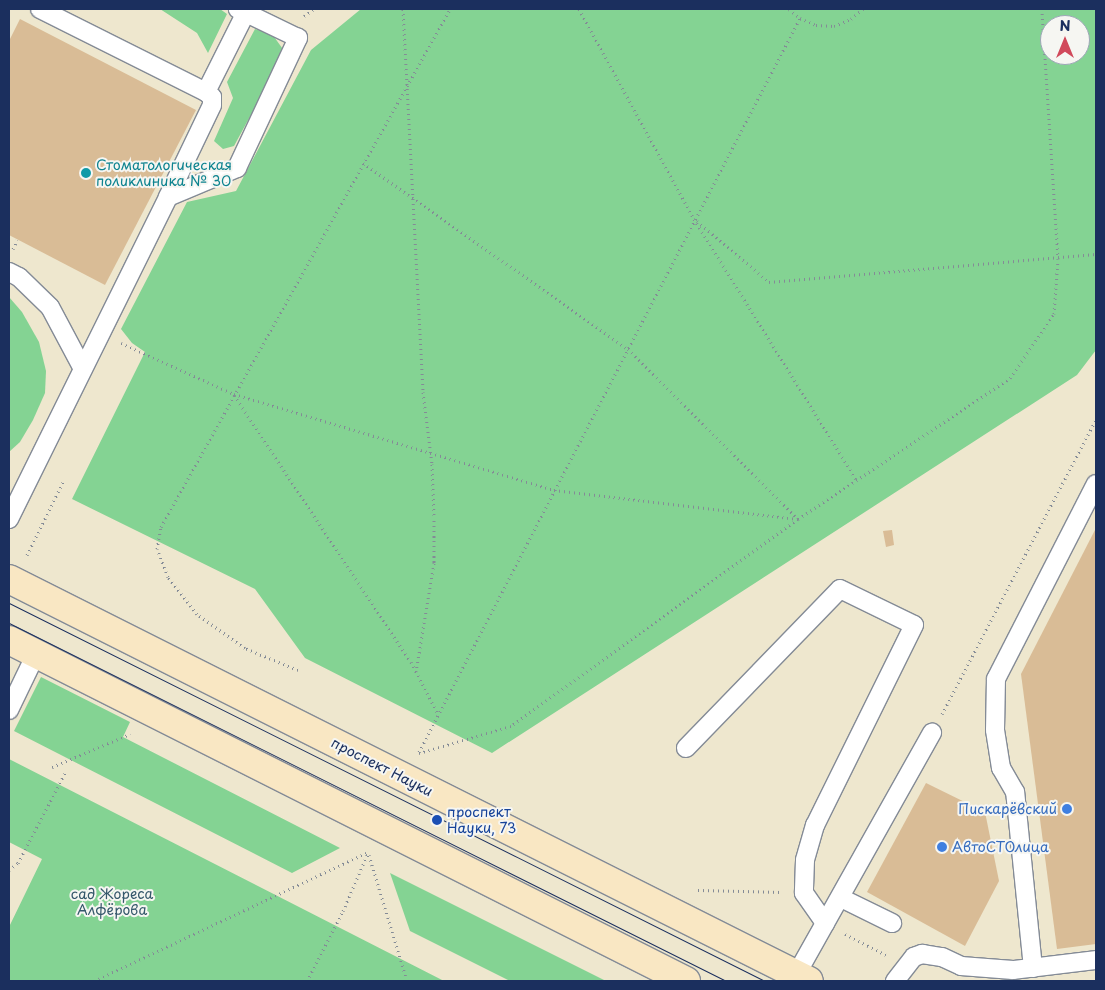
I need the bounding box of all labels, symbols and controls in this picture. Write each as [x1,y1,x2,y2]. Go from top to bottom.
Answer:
north arrow [1040,15,1090,65]
text: N [1059,15,1071,36]
place label: Стоматологическая поликлиника № 30 [96,157,232,190]
marker: Стоматологическая поликлиника № 30 [80,167,92,179]
street label: проспект Науки [328,734,436,800]
place label: Пискарёвский [958,801,1057,817]
marker: Пискарёвский [1061,803,1073,815]
place label: проспект Науки, 73 [447,804,516,836]
marker: проспект Науки, 73 [431,814,443,826]
place label: АвтоСТОлица [952,839,1049,855]
marker: АвтоСТОлица [936,841,948,853]
park label: сад Жореса Алфёрова [71,886,153,919]

